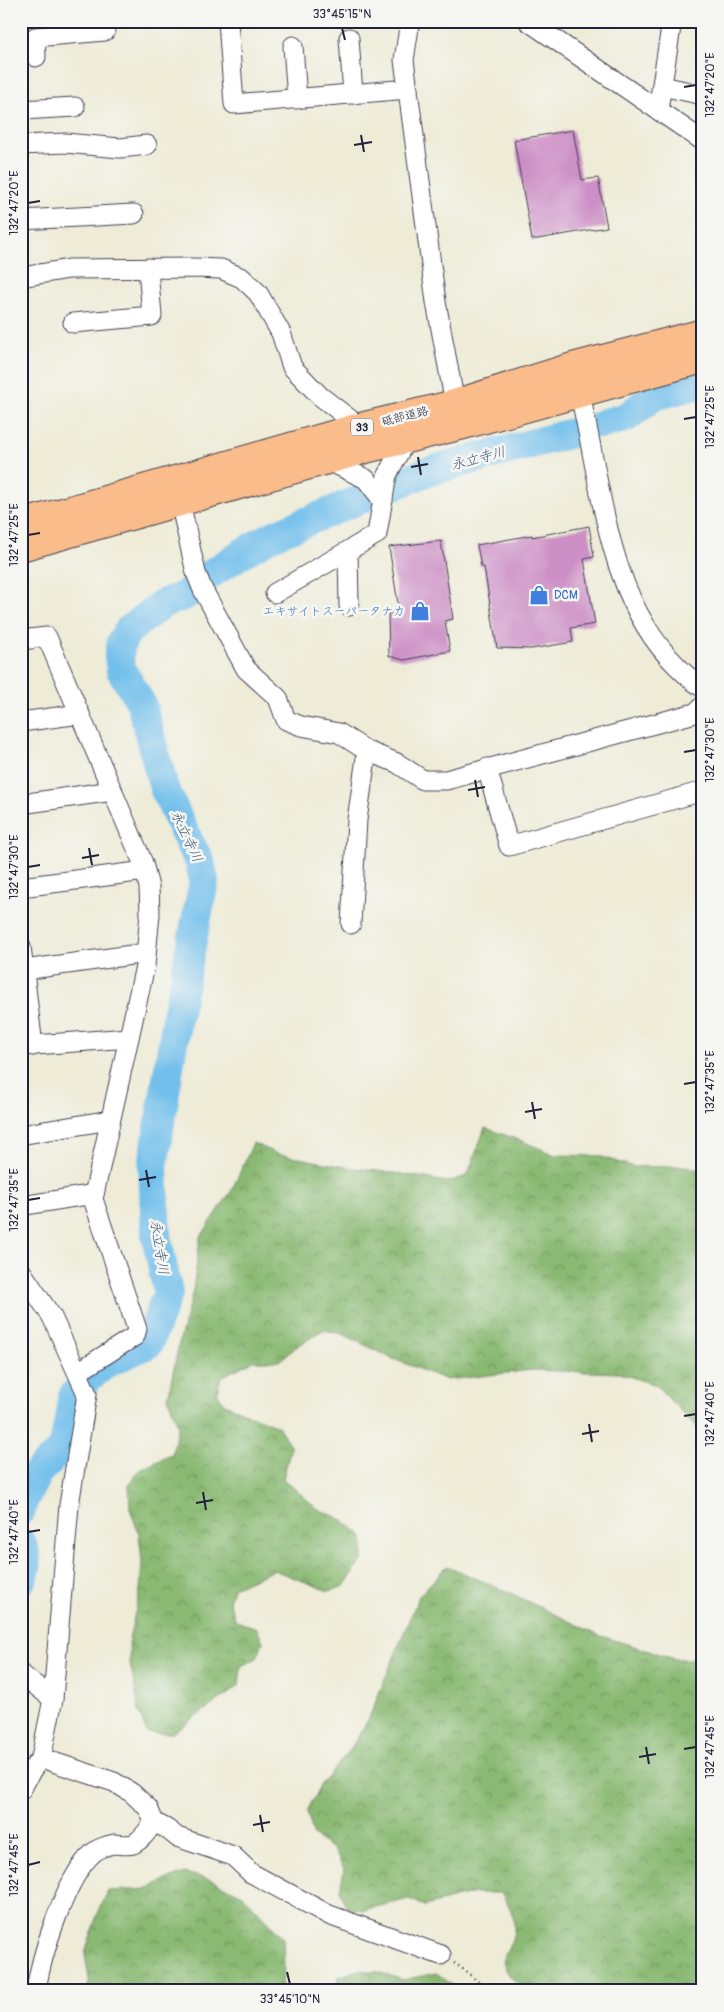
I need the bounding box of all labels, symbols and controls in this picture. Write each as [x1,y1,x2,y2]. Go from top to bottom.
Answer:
text: 33°45'15"N [313,7,371,22]
text: 132°47'20"E [703,52,718,118]
text: 132°47'20"E [7,170,22,236]
text: 132°47'25"E [703,385,718,449]
street label: 砥部道路 [380,403,430,430]
road number: 33 [351,418,373,436]
water label: 永立寺川 [449,443,507,474]
text: 132°47'25"E [7,503,22,567]
shop icon: DCM [528,584,550,606]
place label: DCM [554,588,578,603]
shop icon: エキサイトスーパータナカ [409,600,431,622]
place label: エキサイトスーパータナカ [262,604,405,619]
text: 132°47'30"E [703,717,718,783]
water label: 永立寺川 [167,807,206,865]
text: 132°47'30"E [7,834,22,900]
text: 132°47'35"E [703,1050,718,1114]
text: 132°47'35"E [7,1168,22,1232]
water label: 永立寺川 [147,1218,172,1276]
text: 132°47'40"E [703,1381,718,1447]
text: 132°47'40"E [7,1499,22,1565]
text: 132°47'45"E [703,1715,718,1779]
text: 132°47'45"E [7,1833,22,1897]
text: 33°45'10"N [260,1992,320,2007]

